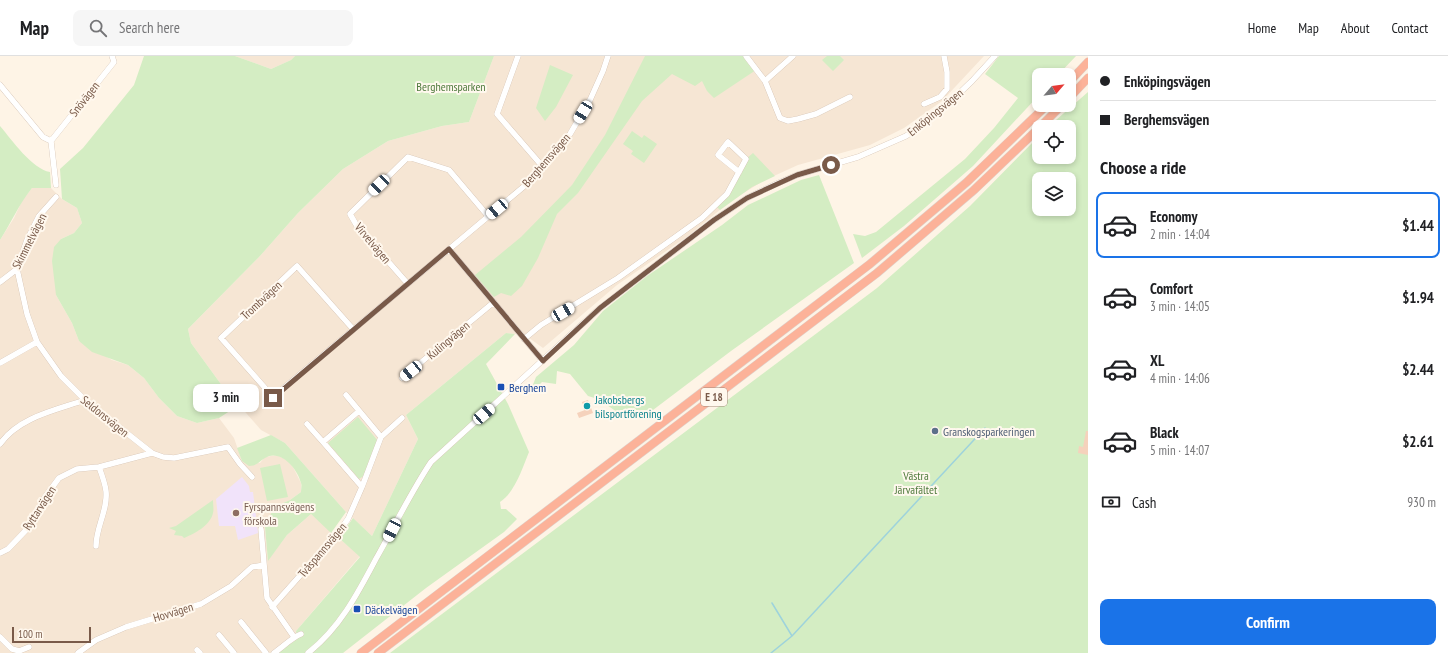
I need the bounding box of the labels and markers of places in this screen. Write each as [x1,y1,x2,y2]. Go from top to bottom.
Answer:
place label: Berghem [509,380,546,395]
marker: Berghem [496,382,506,392]
place label: Jakobsbergs bilsportförening [594,392,662,421]
marker: Jakobsbergs bilsportförening [582,401,592,411]
place label: Granskogsparkeringen [943,424,1035,439]
marker: Granskogsparkeringen [930,426,940,436]
place label: Fyrspannsvägens förskola [244,499,314,528]
marker: Fyrspannsvägens förskola [231,508,241,518]
place label: Däckelvägen [365,602,418,617]
marker: Däckelvägen [352,604,362,614]

